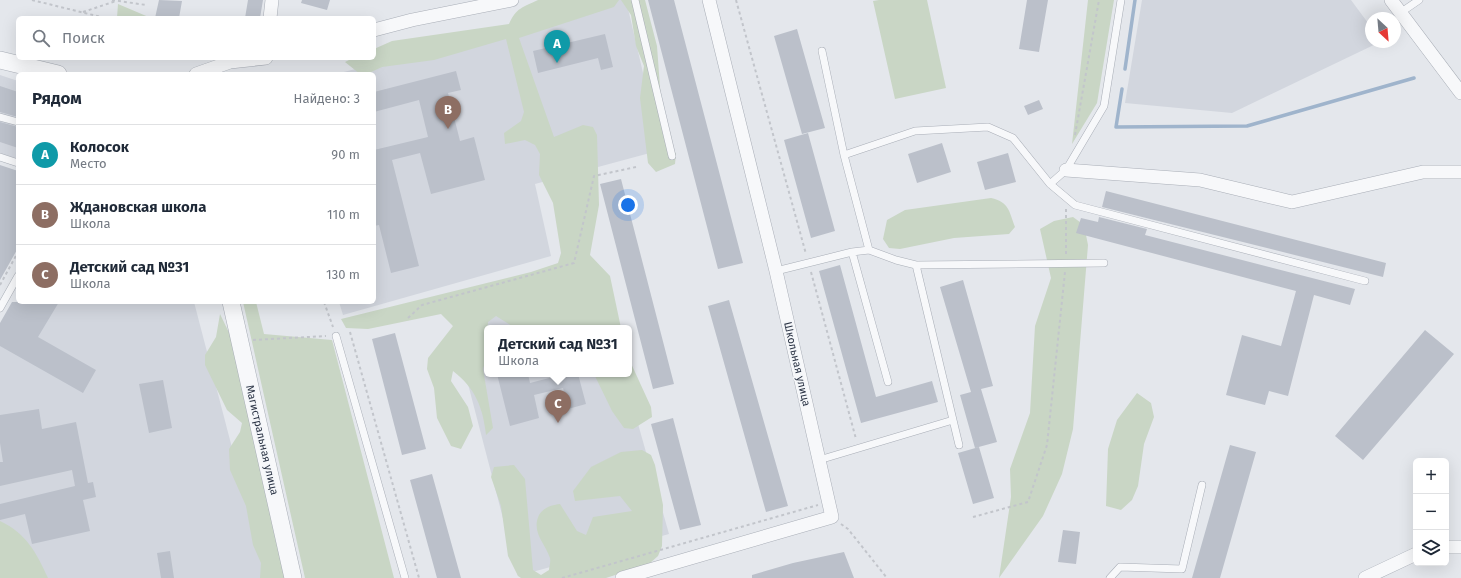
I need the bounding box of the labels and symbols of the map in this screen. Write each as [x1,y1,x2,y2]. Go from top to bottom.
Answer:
north arrow [1365,12,1401,48]
pin: A [544,30,570,63]
pin: B [435,96,461,129]
your location [618,195,638,215]
street label: Школьная улица [781,321,813,407]
street label: Магистральная улица [243,384,281,496]
pin: C [545,390,571,423]

